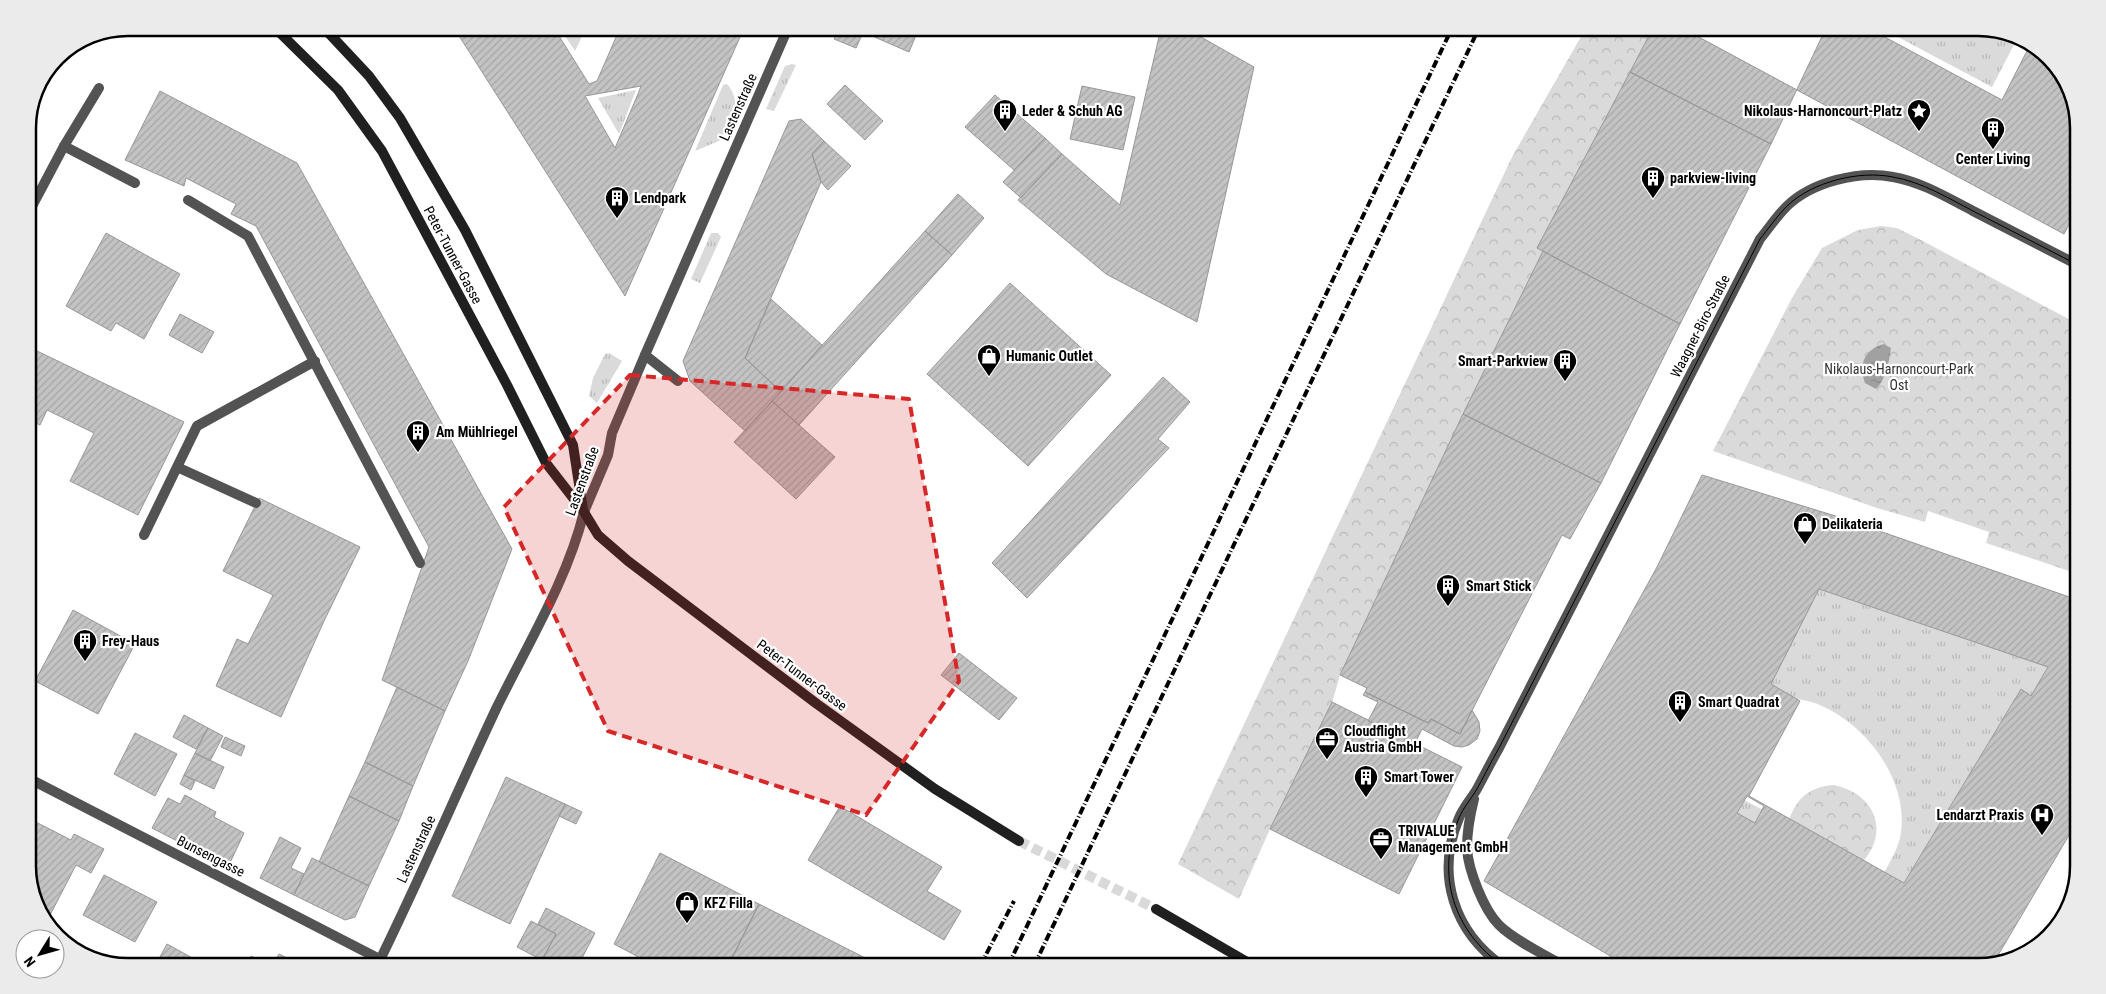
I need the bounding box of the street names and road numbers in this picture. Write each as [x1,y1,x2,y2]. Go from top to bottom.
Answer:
street label: Lastenstraße [716,70,760,143]
street label: Peter-Tunner-Gasse [421,203,486,307]
street label: Waagner-Biro-Straße [1667,272,1733,380]
street label: Lastenstraße [562,444,602,518]
street label: Peter-Tunner-Gasse [754,636,850,714]
street label: Lastenstraße [393,812,439,885]
street label: Bunsengasse [174,832,248,880]

